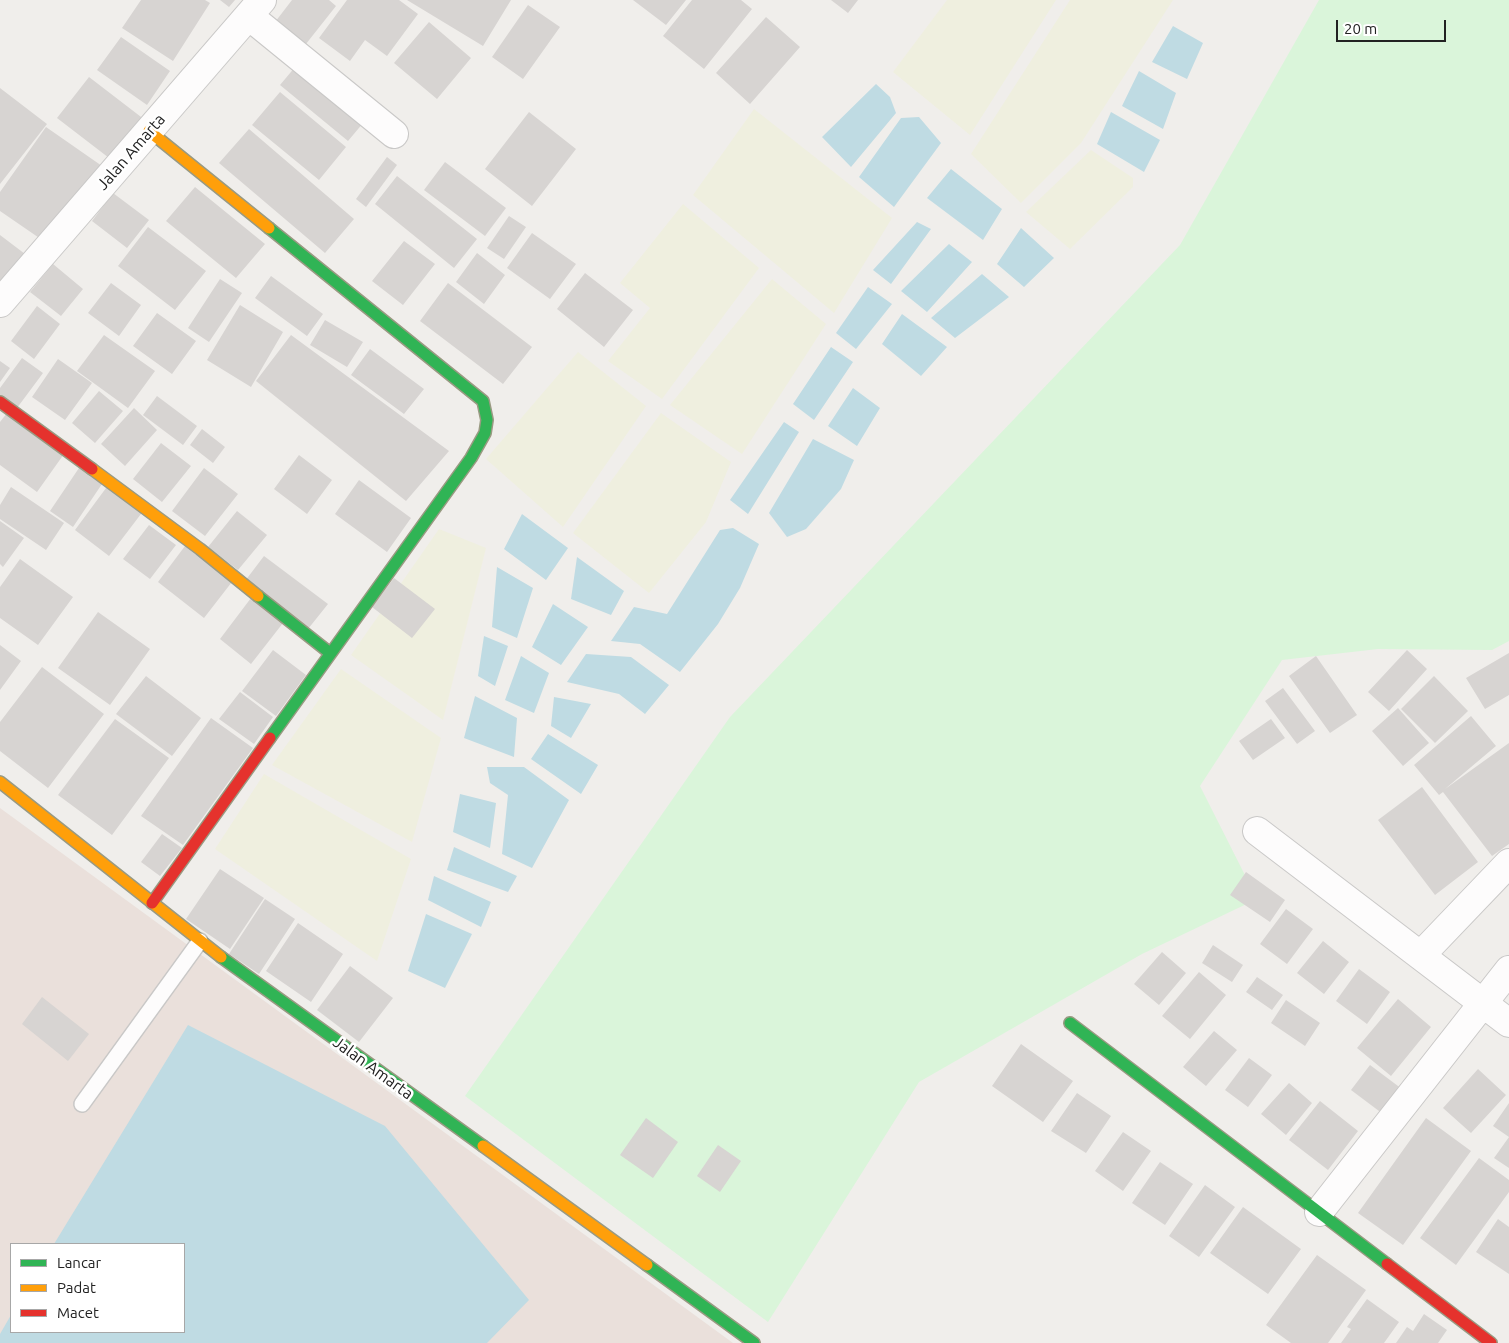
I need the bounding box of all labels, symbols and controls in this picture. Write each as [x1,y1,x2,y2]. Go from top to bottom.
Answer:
scale bar [1339,10,1449,42]
text: 20 m [1344,20,1377,37]
street label: Jalan Amarta [93,110,169,194]
street label: Jalan Amarta [329,1033,417,1103]
legend [10,1243,185,1333]
text: Lancar [57,1254,101,1271]
text: Padat [57,1279,96,1296]
text: Macet [57,1304,99,1321]

